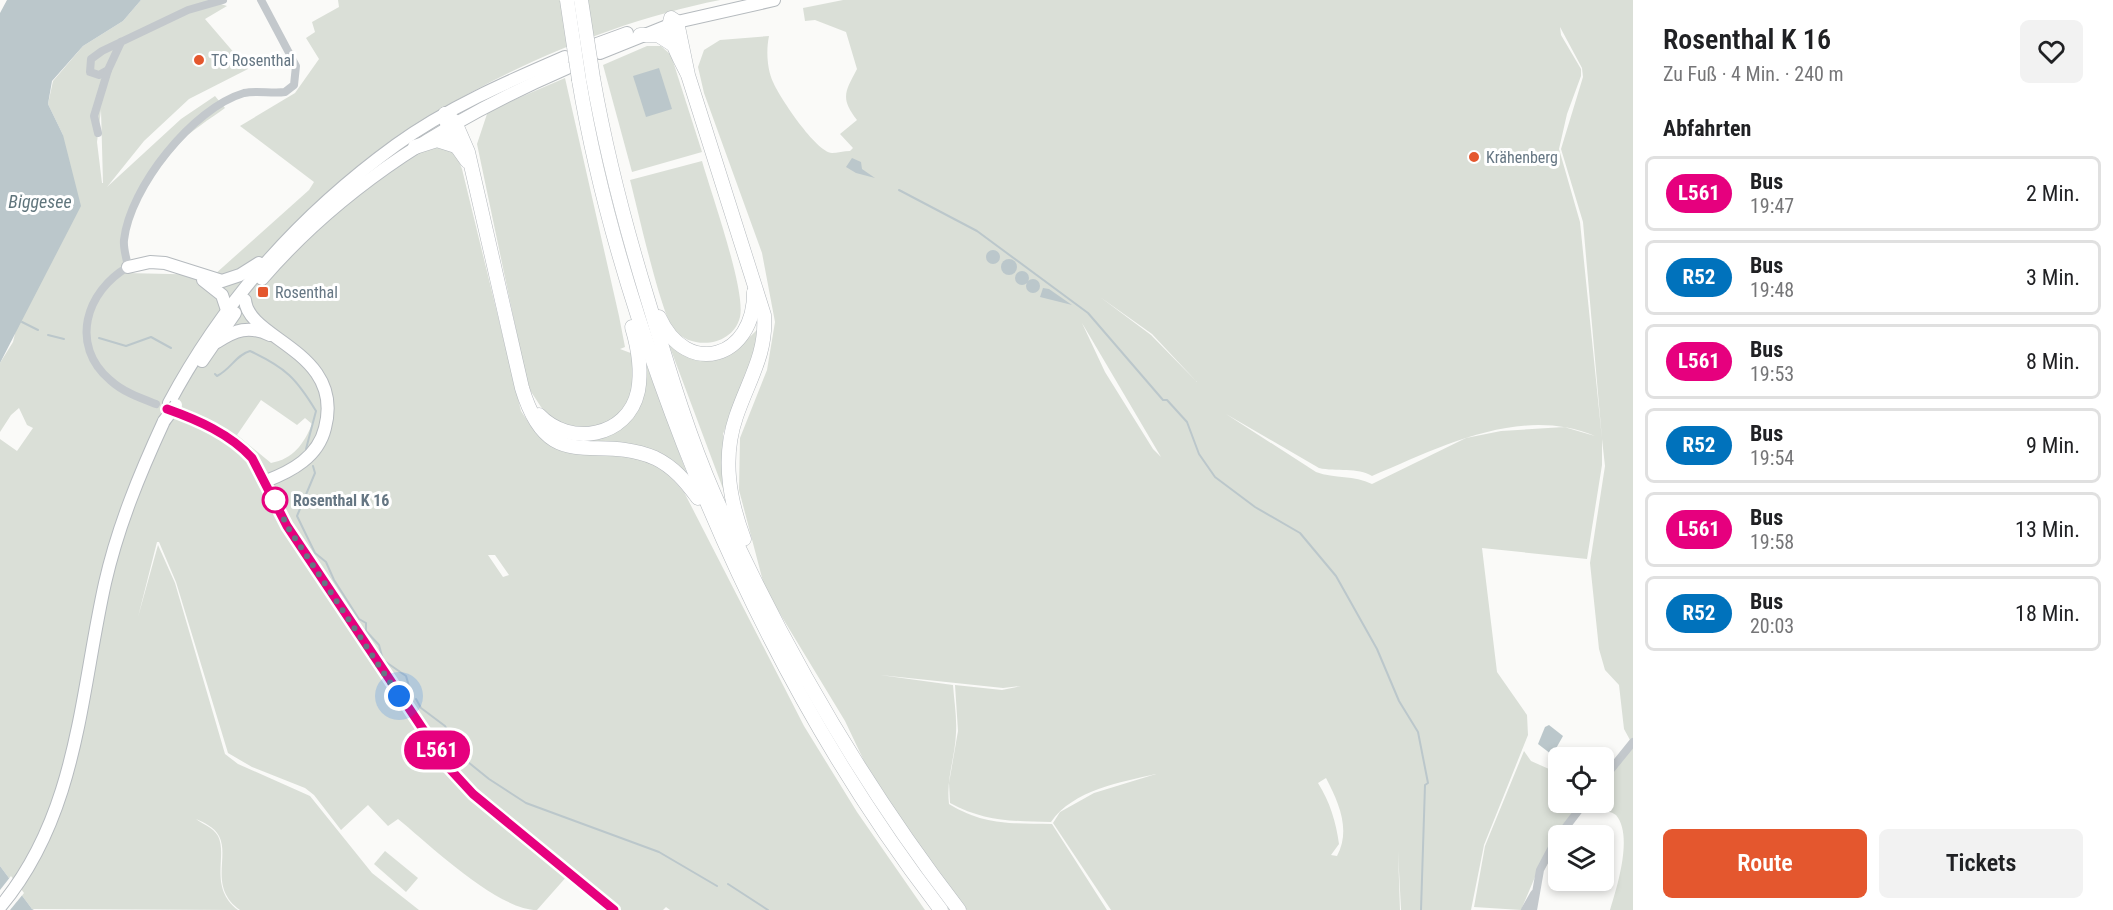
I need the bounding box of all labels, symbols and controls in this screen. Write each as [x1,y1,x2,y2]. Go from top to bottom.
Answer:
button: heart [2020,20,2083,83]
text: Rosenthal K 16 [1663,23,1831,56]
place label: TC Rosenthal [211,51,295,70]
marker: TC Rosenthal [192,53,206,67]
text: Zu Fuß · 4 Min. · 240 m [1663,62,1844,86]
text: Abfahrten [1663,116,1751,141]
place label: Krähenberg [1486,148,1558,167]
marker: Krähenberg [1467,150,1481,164]
text: Bus [1750,169,1783,194]
text: L561 [1678,181,1720,205]
text: 2 Min. [2026,181,2080,206]
water label: Biggesee [8,191,72,212]
text: 19:47 [1750,194,1794,218]
text: Bus [1750,253,1783,278]
text: R52 [1683,265,1715,289]
text: 3 Min. [2026,265,2080,290]
text: 19:48 [1750,278,1794,302]
place label: Rosenthal [275,283,338,302]
marker: Rosenthal [256,285,270,299]
text: Bus [1750,337,1783,362]
text: L561 [1678,349,1720,373]
text: 8 Min. [2026,349,2080,374]
text: 19:53 [1750,362,1794,386]
text: Bus [1750,421,1783,446]
text: R52 [1683,433,1715,457]
text: 9 Min. [2026,433,2080,458]
text: 19:54 [1750,446,1794,470]
marker: Rosenthal K 16 [262,487,288,513]
place label: Rosenthal K 16 [293,491,389,510]
text: Bus [1750,505,1783,530]
text: L561 [1678,517,1720,541]
text: 13 Min. [2015,517,2080,542]
text: 19:58 [1750,530,1794,554]
text: Bus [1750,589,1783,614]
text: R52 [1683,601,1715,625]
text: 18 Min. [2015,601,2080,626]
text: 20:03 [1750,614,1794,638]
your location [384,681,414,711]
line badge: L561 [395,730,479,770]
text: L561 [416,738,458,762]
map controls [1548,747,1614,891]
button: locate [1548,747,1614,813]
button: layers [1548,825,1614,891]
button: Route [1663,829,1867,898]
button: Tickets [1879,829,2083,898]

